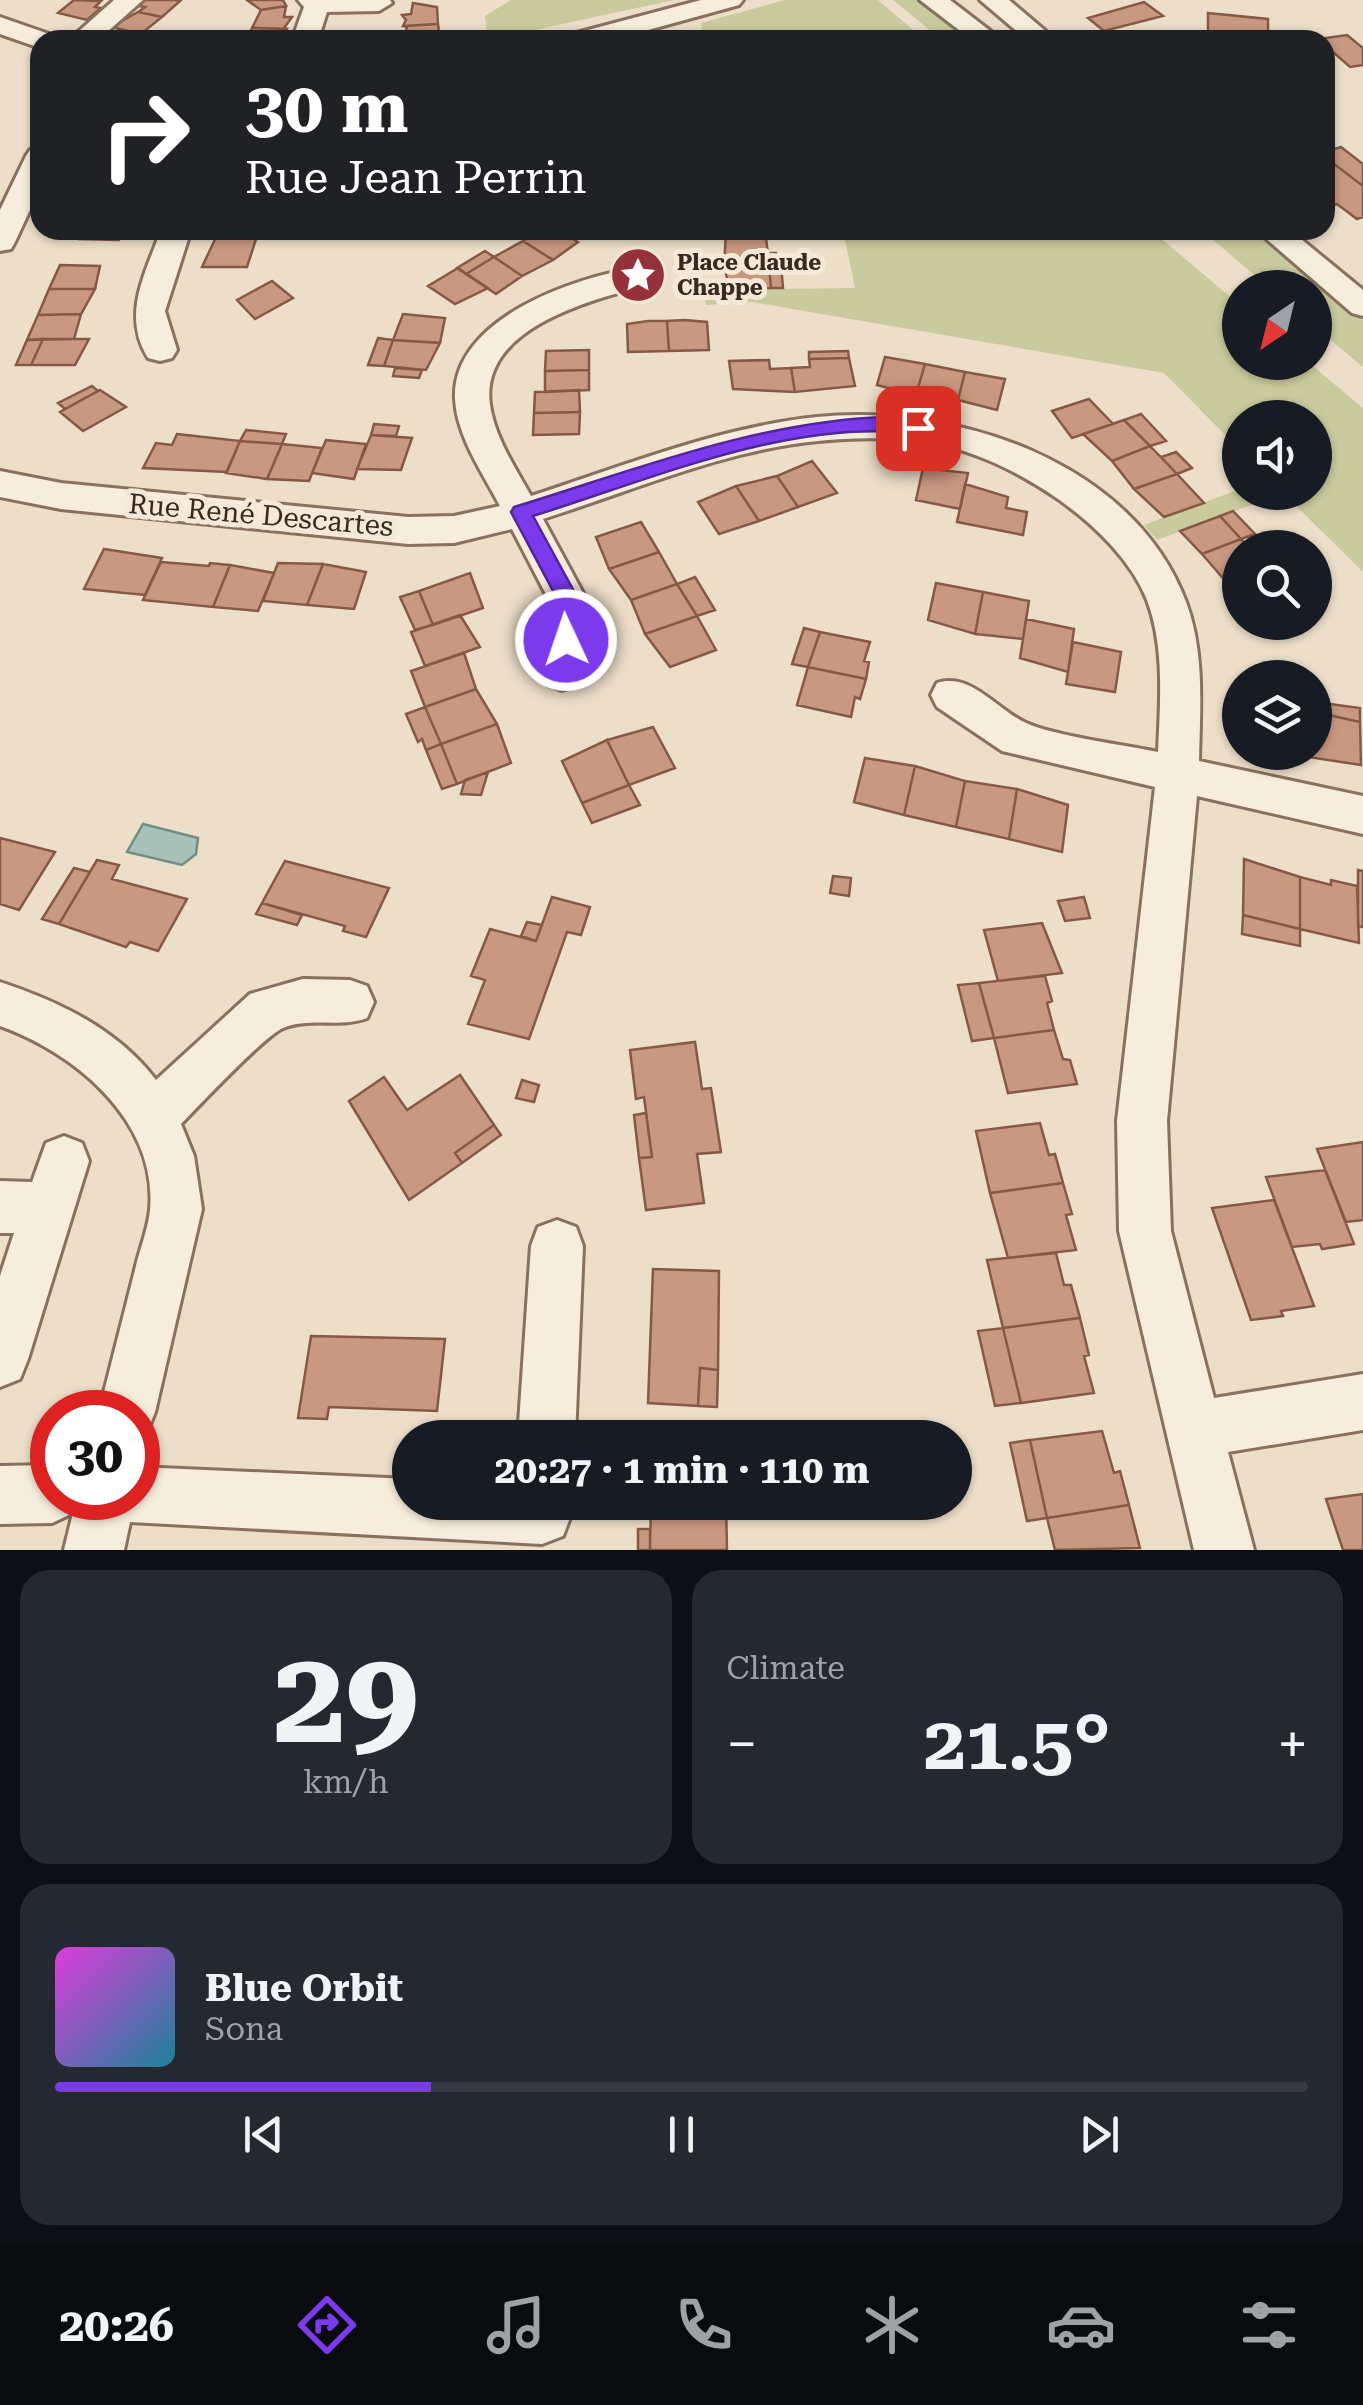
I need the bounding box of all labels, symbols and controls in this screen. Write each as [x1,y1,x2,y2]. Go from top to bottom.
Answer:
text: 30 m [245,67,409,149]
icon: right [80,70,210,200]
text: Rue Jean Perrin [245,151,587,204]
place icon: Place Claude Chappe [608,245,668,305]
place label: Place Claude Chappe [677,250,821,300]
north arrow [1222,270,1332,380]
map controls [1222,270,1332,770]
pin [876,386,961,471]
button: sound [1222,400,1332,510]
icon: arrive [891,401,946,456]
street label: Rue René Descartes [127,487,395,543]
button: search [1222,530,1332,640]
position arrow [514,588,618,692]
button: layers [1222,660,1332,770]
speed limit sign: 30 [30,1390,160,1520]
text: 20:27 · 1 min · 110 m [495,1448,869,1492]
text: 29 [273,1621,419,1774]
text: Climate [727,1649,845,1687]
text: 21.5° [924,1699,1111,1787]
text: − [727,1712,757,1776]
text: + [1277,1712,1308,1776]
text: km/h [303,1763,389,1801]
text: Blue Orbit [205,1966,403,2010]
text: Sona [205,2010,283,2048]
icon: previous [236,2107,291,2162]
icon: pause [654,2107,709,2162]
icon: next [1072,2107,1127,2162]
icon: directions [292,2290,362,2360]
icon: music [481,2290,551,2360]
icon: phone [669,2290,739,2360]
icon: climate [857,2290,927,2360]
icon: car [1046,2290,1116,2360]
icon: filters [1234,2290,1304,2360]
text: 20:26 [59,2299,174,2352]

